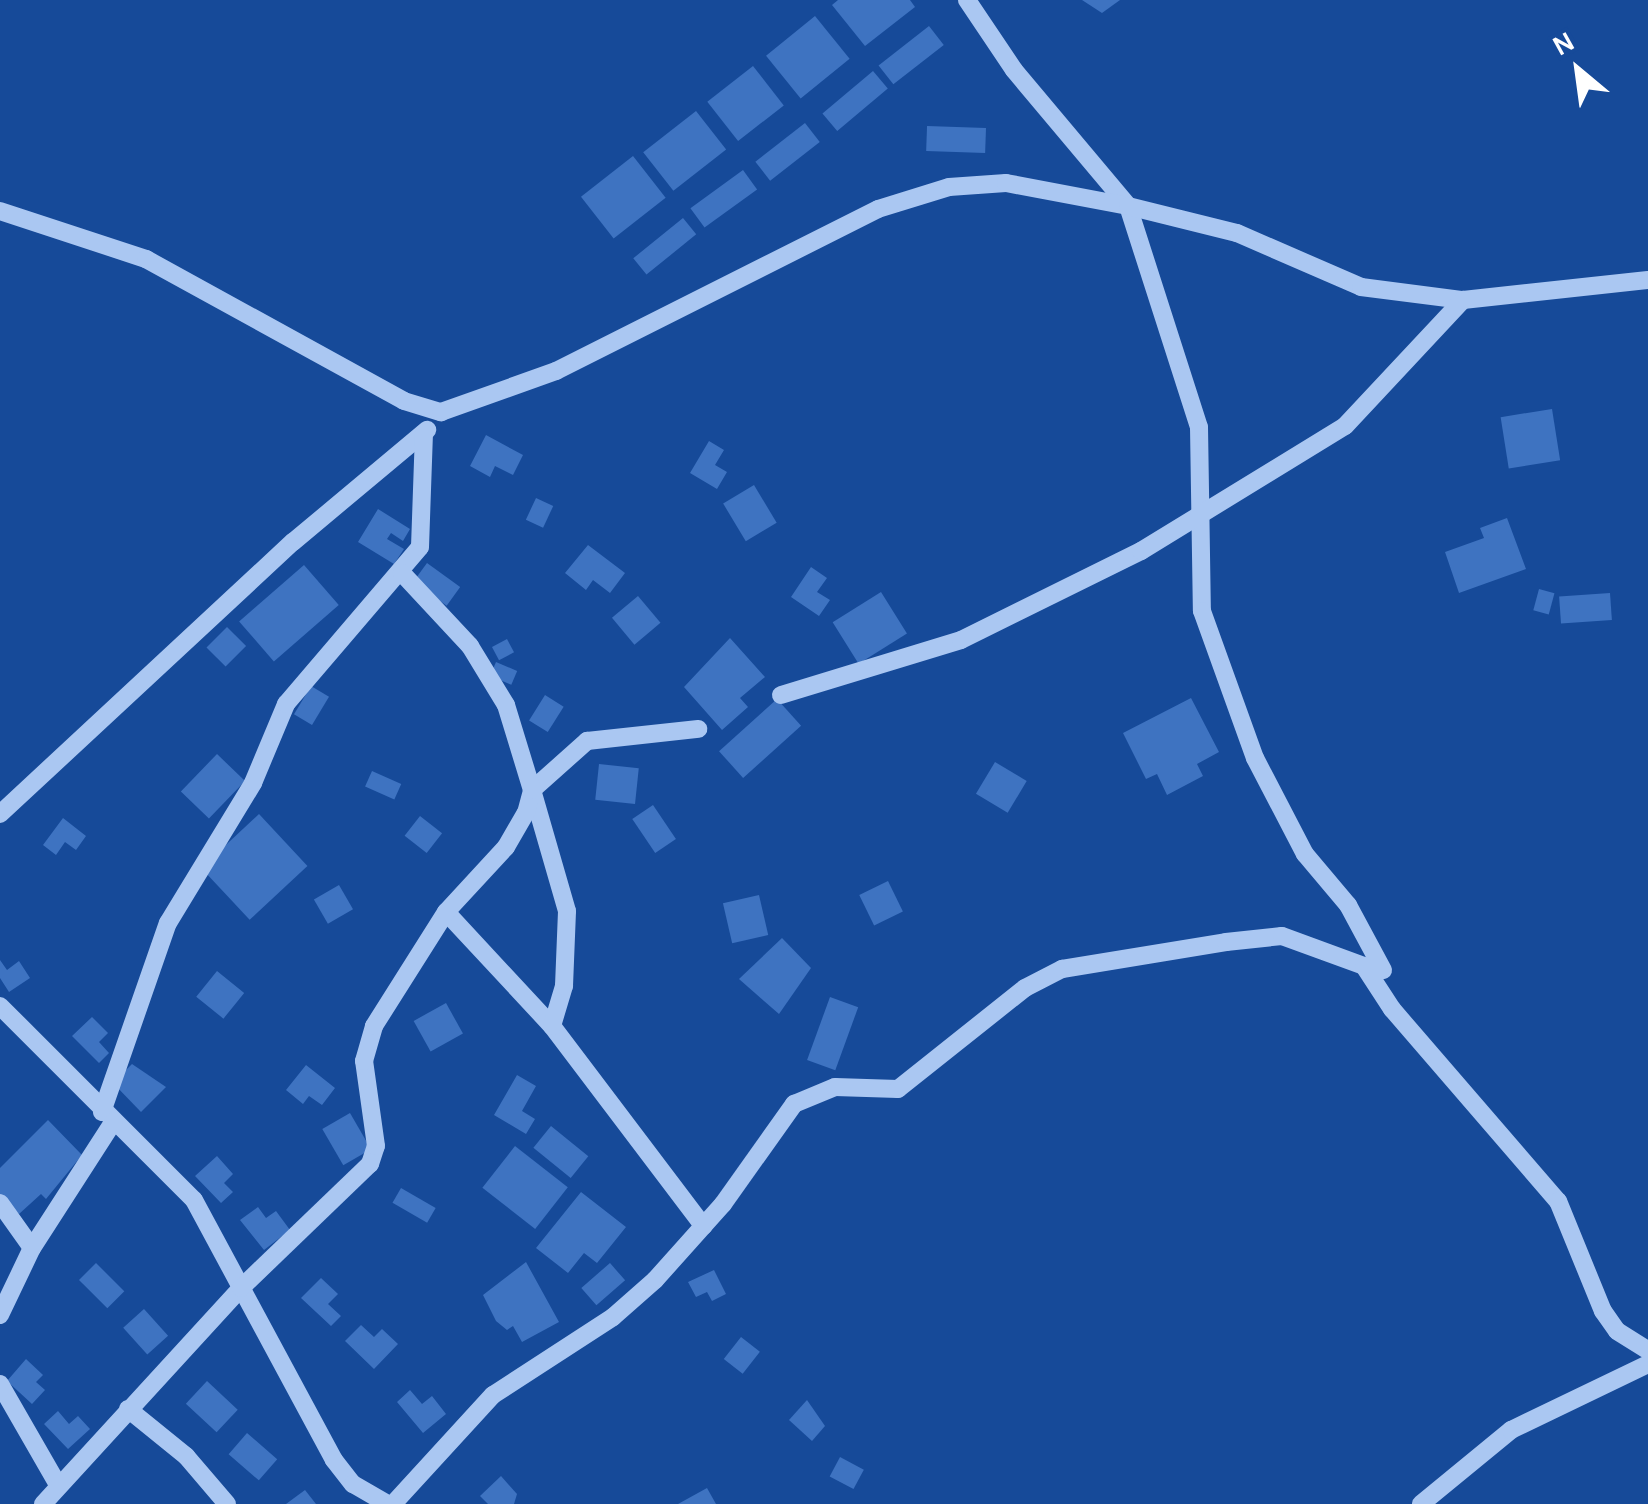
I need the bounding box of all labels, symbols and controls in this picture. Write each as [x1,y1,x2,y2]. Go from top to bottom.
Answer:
north arrow [1528,20,1628,120]
text: N [1546,24,1580,63]

